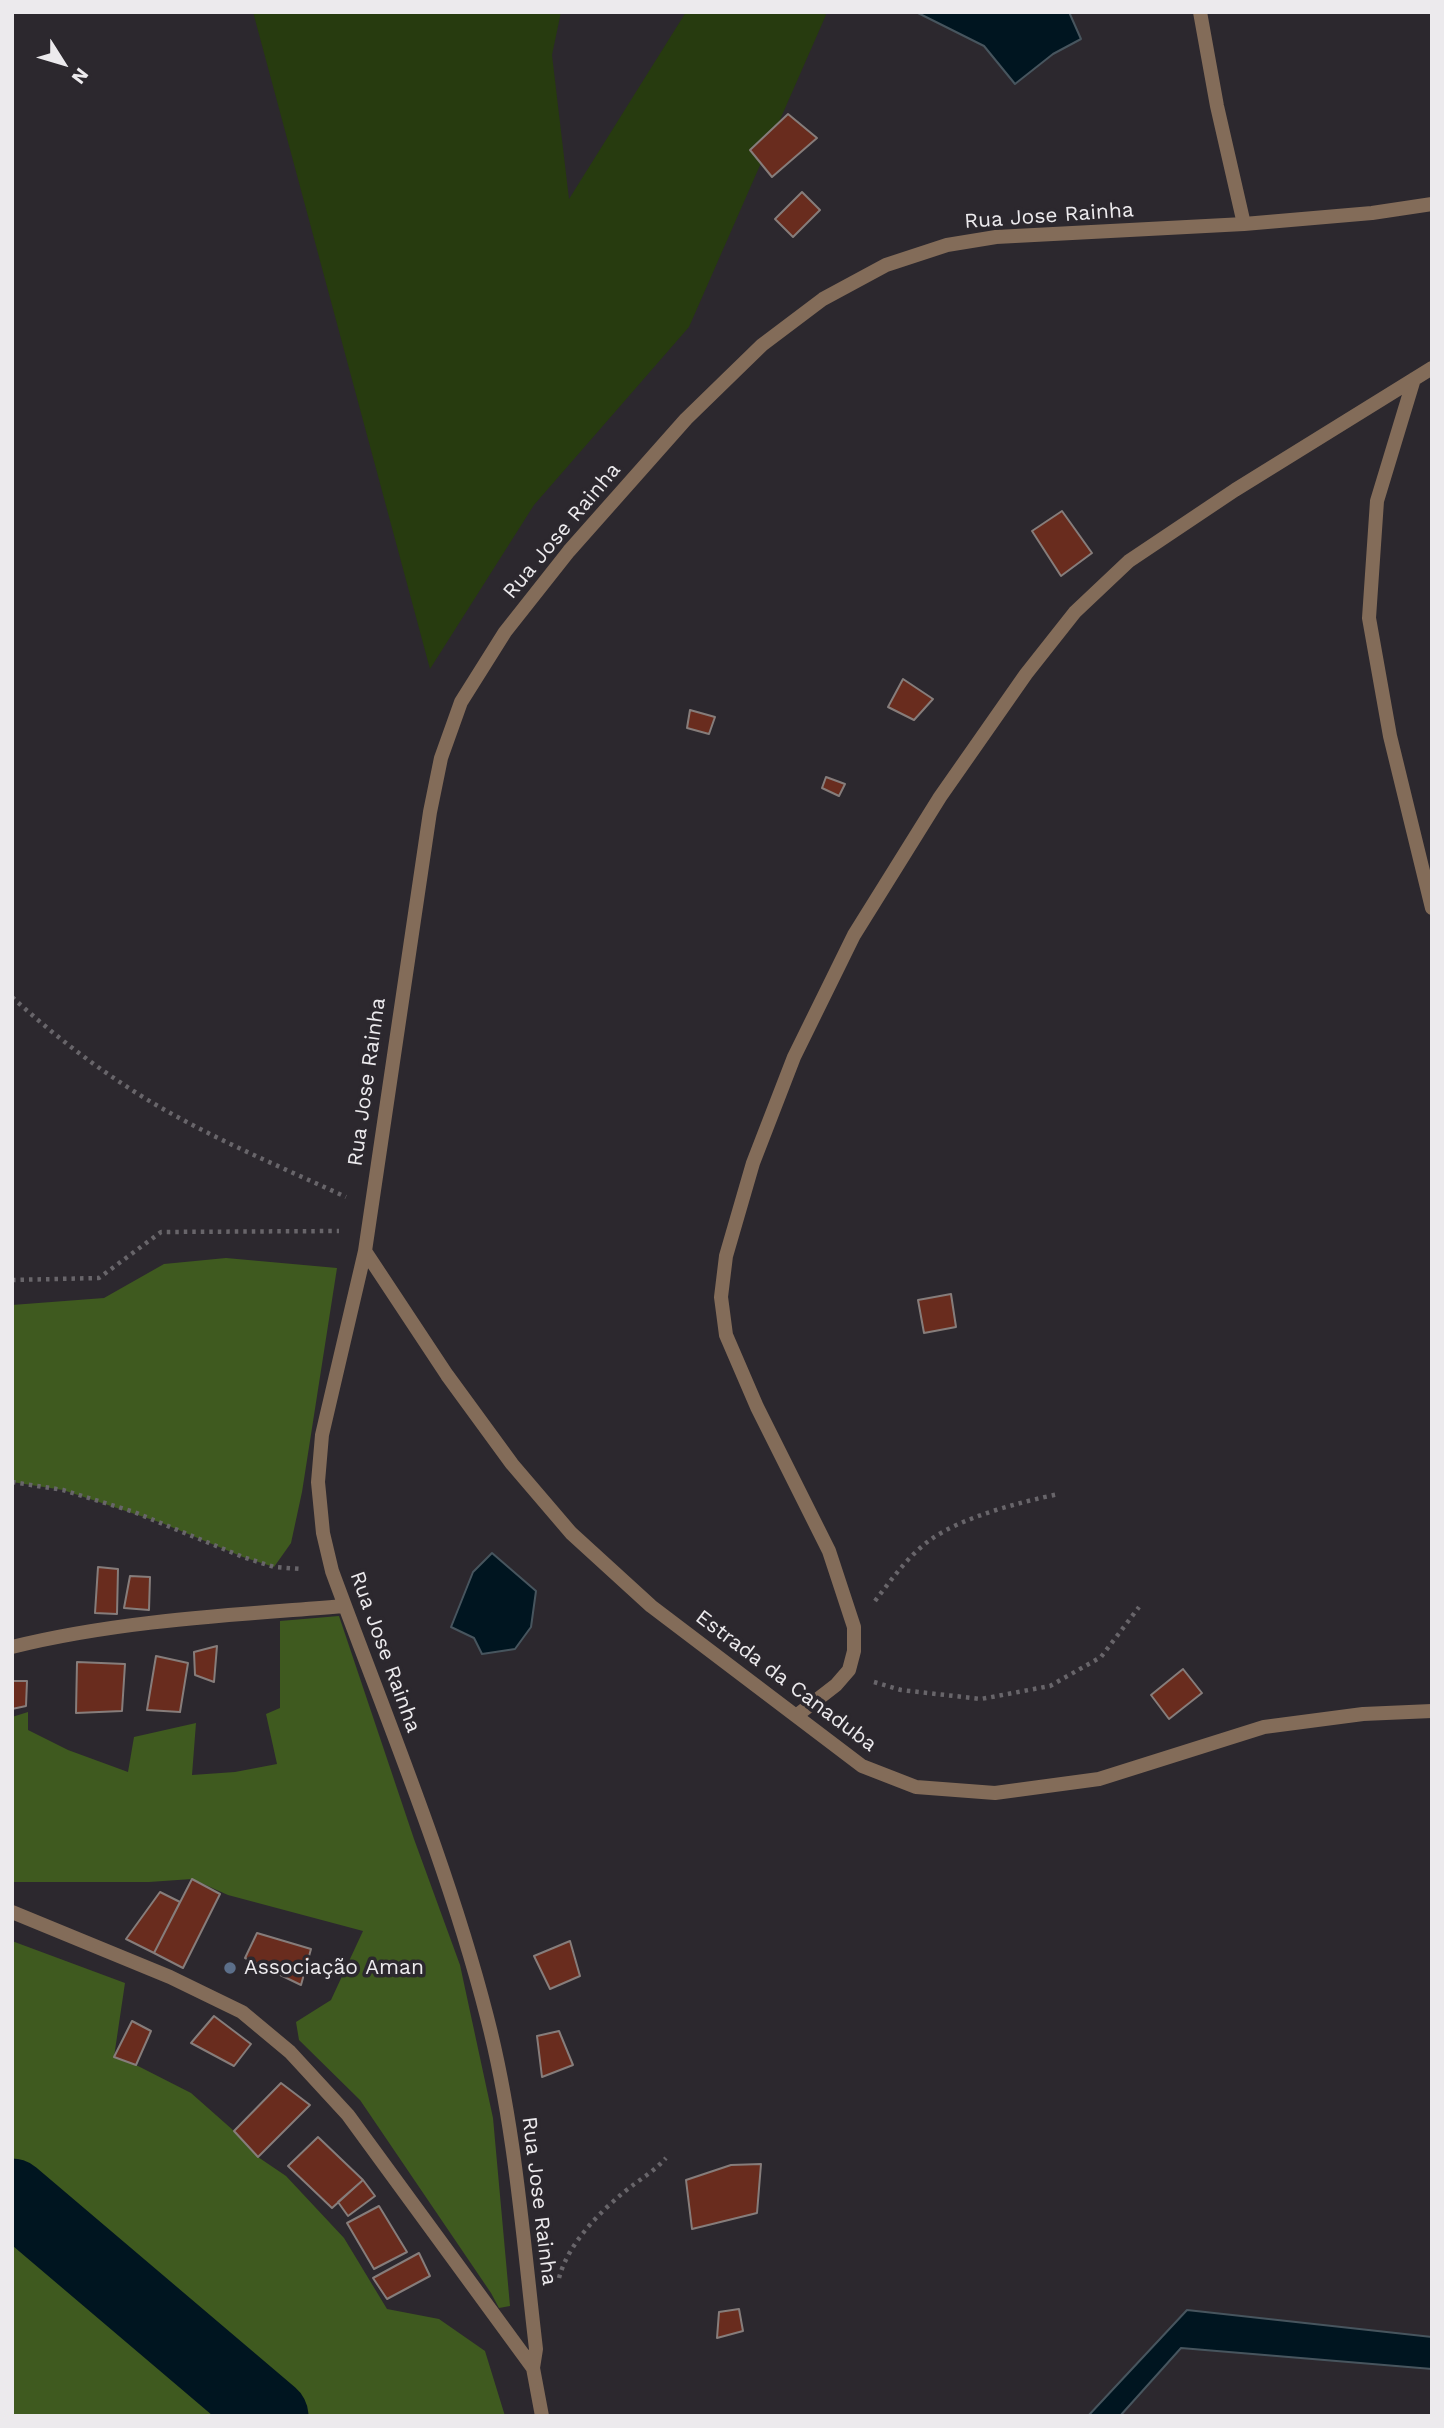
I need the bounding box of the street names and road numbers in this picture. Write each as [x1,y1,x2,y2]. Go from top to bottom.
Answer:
street label: Rua Jose Rainha [963,198,1135,234]
street label: Rua Jose Rainha [498,458,626,604]
street label: Rua Jose Rainha [343,996,391,1168]
street label: Rua Jose Rainha [344,1568,426,1736]
street label: Estrada da Canaduba [690,1605,882,1757]
street label: Rua Jose Rainha [516,2115,562,2287]

